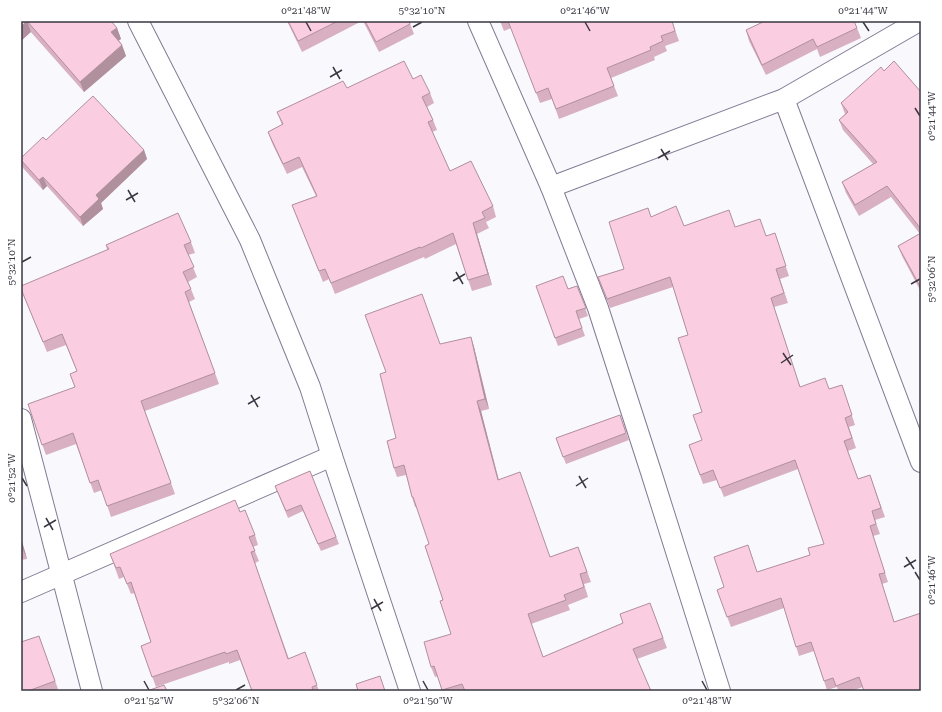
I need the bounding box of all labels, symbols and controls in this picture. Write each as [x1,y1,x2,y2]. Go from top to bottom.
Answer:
text: 0°21'48"W [281,5,332,16]
text: 5°32'10"N [398,5,446,16]
text: 0°21'46"W [560,5,611,16]
text: 0°21'44"W [838,5,889,16]
text: 0°21'44"W [926,90,937,141]
text: 5°32'10"N [6,238,17,286]
text: 5°32'06"N [926,255,937,303]
text: 0°21'52"W [6,452,17,503]
text: 0°21'46"W [926,554,937,605]
text: 0°21'52"W [124,695,175,706]
text: 5°32'06"N [212,695,260,706]
text: 0°21'50"W [403,695,454,706]
text: 0°21'48"W [682,695,733,706]

